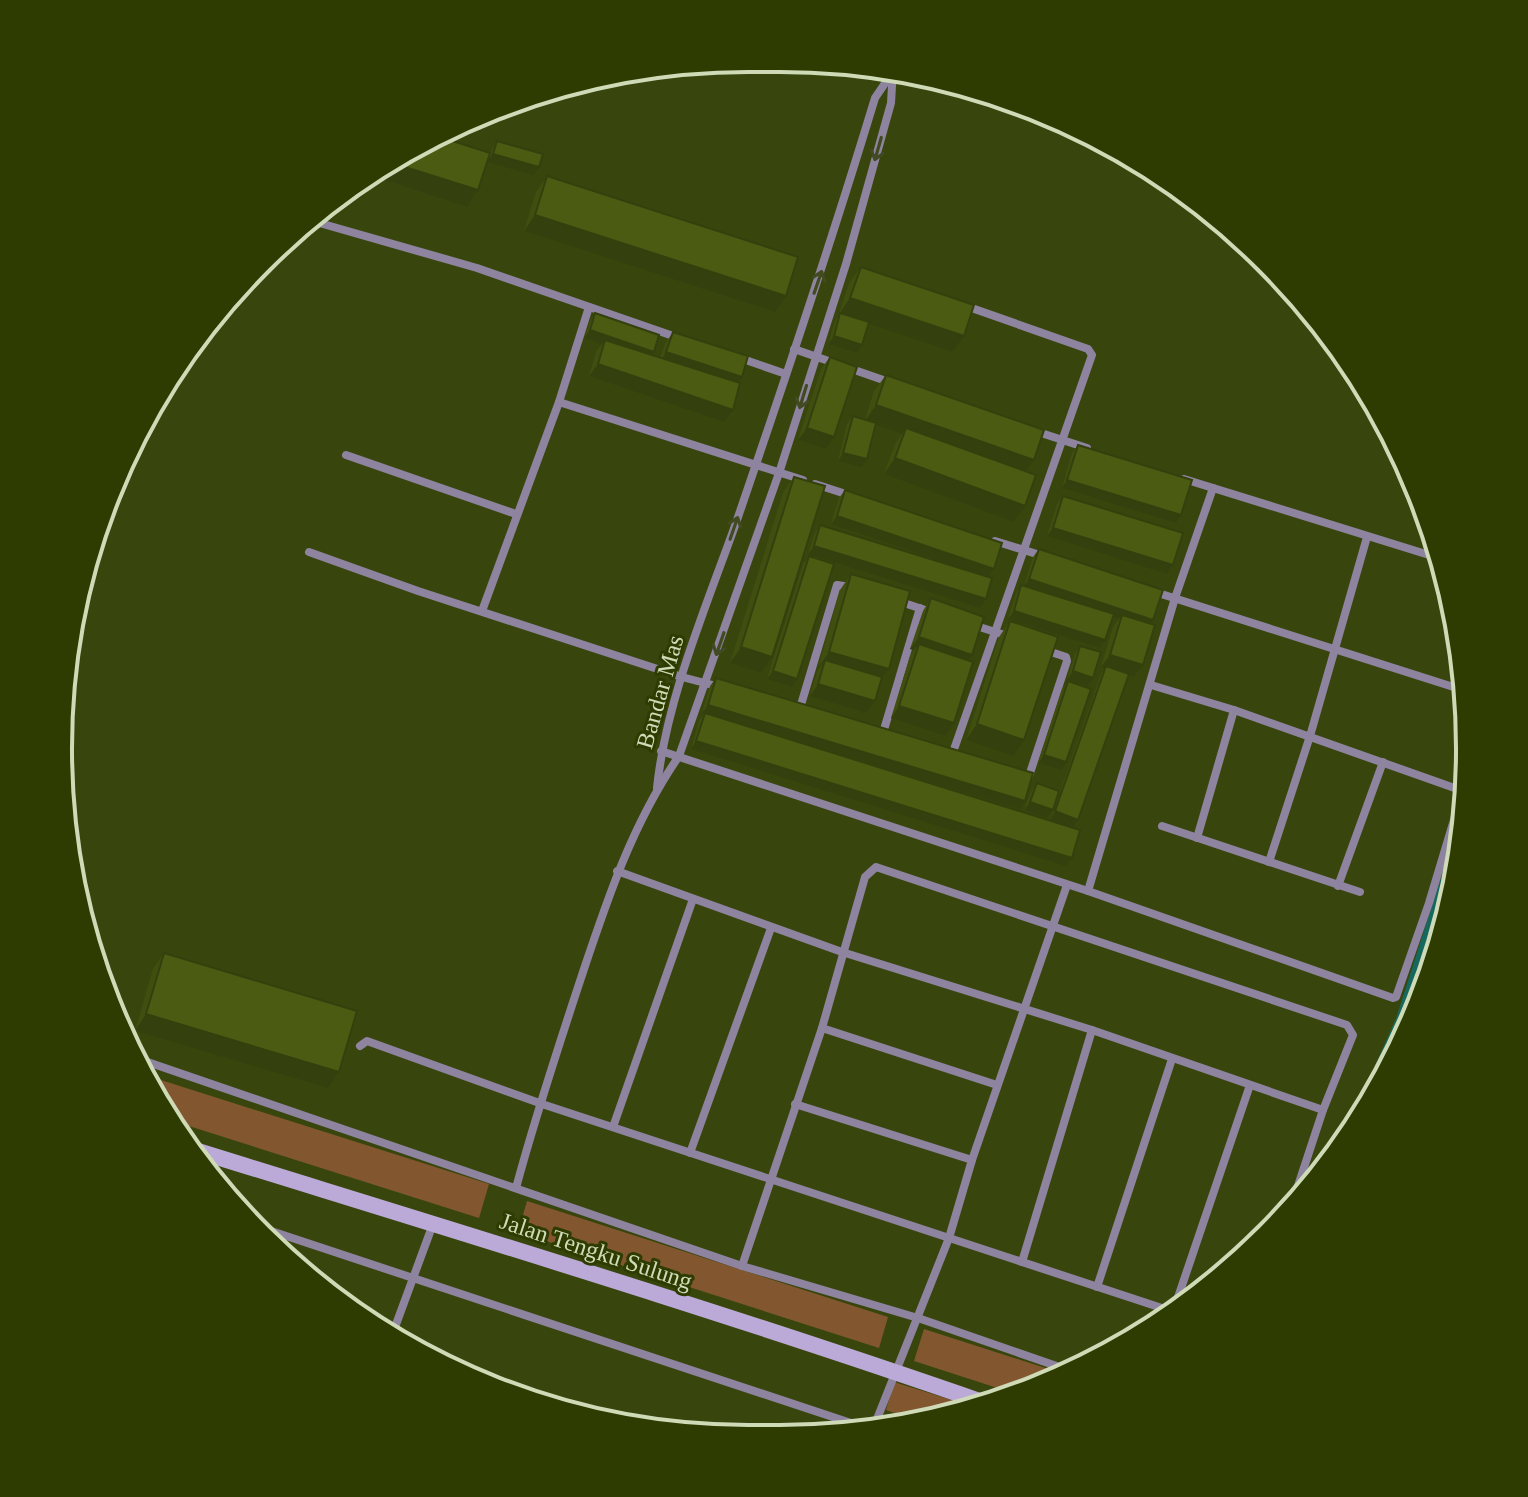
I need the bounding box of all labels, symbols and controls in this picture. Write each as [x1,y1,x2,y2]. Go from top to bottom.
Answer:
one-way arrow [870,135,885,161]
one-way arrow [812,270,827,295]
one-way arrow [794,385,809,410]
one-way arrow [728,516,742,540]
one-way arrow [712,631,727,656]
street label: Bandar Mas [631,632,689,752]
street label: Jalan Tengku Sulung [497,1208,695,1294]

